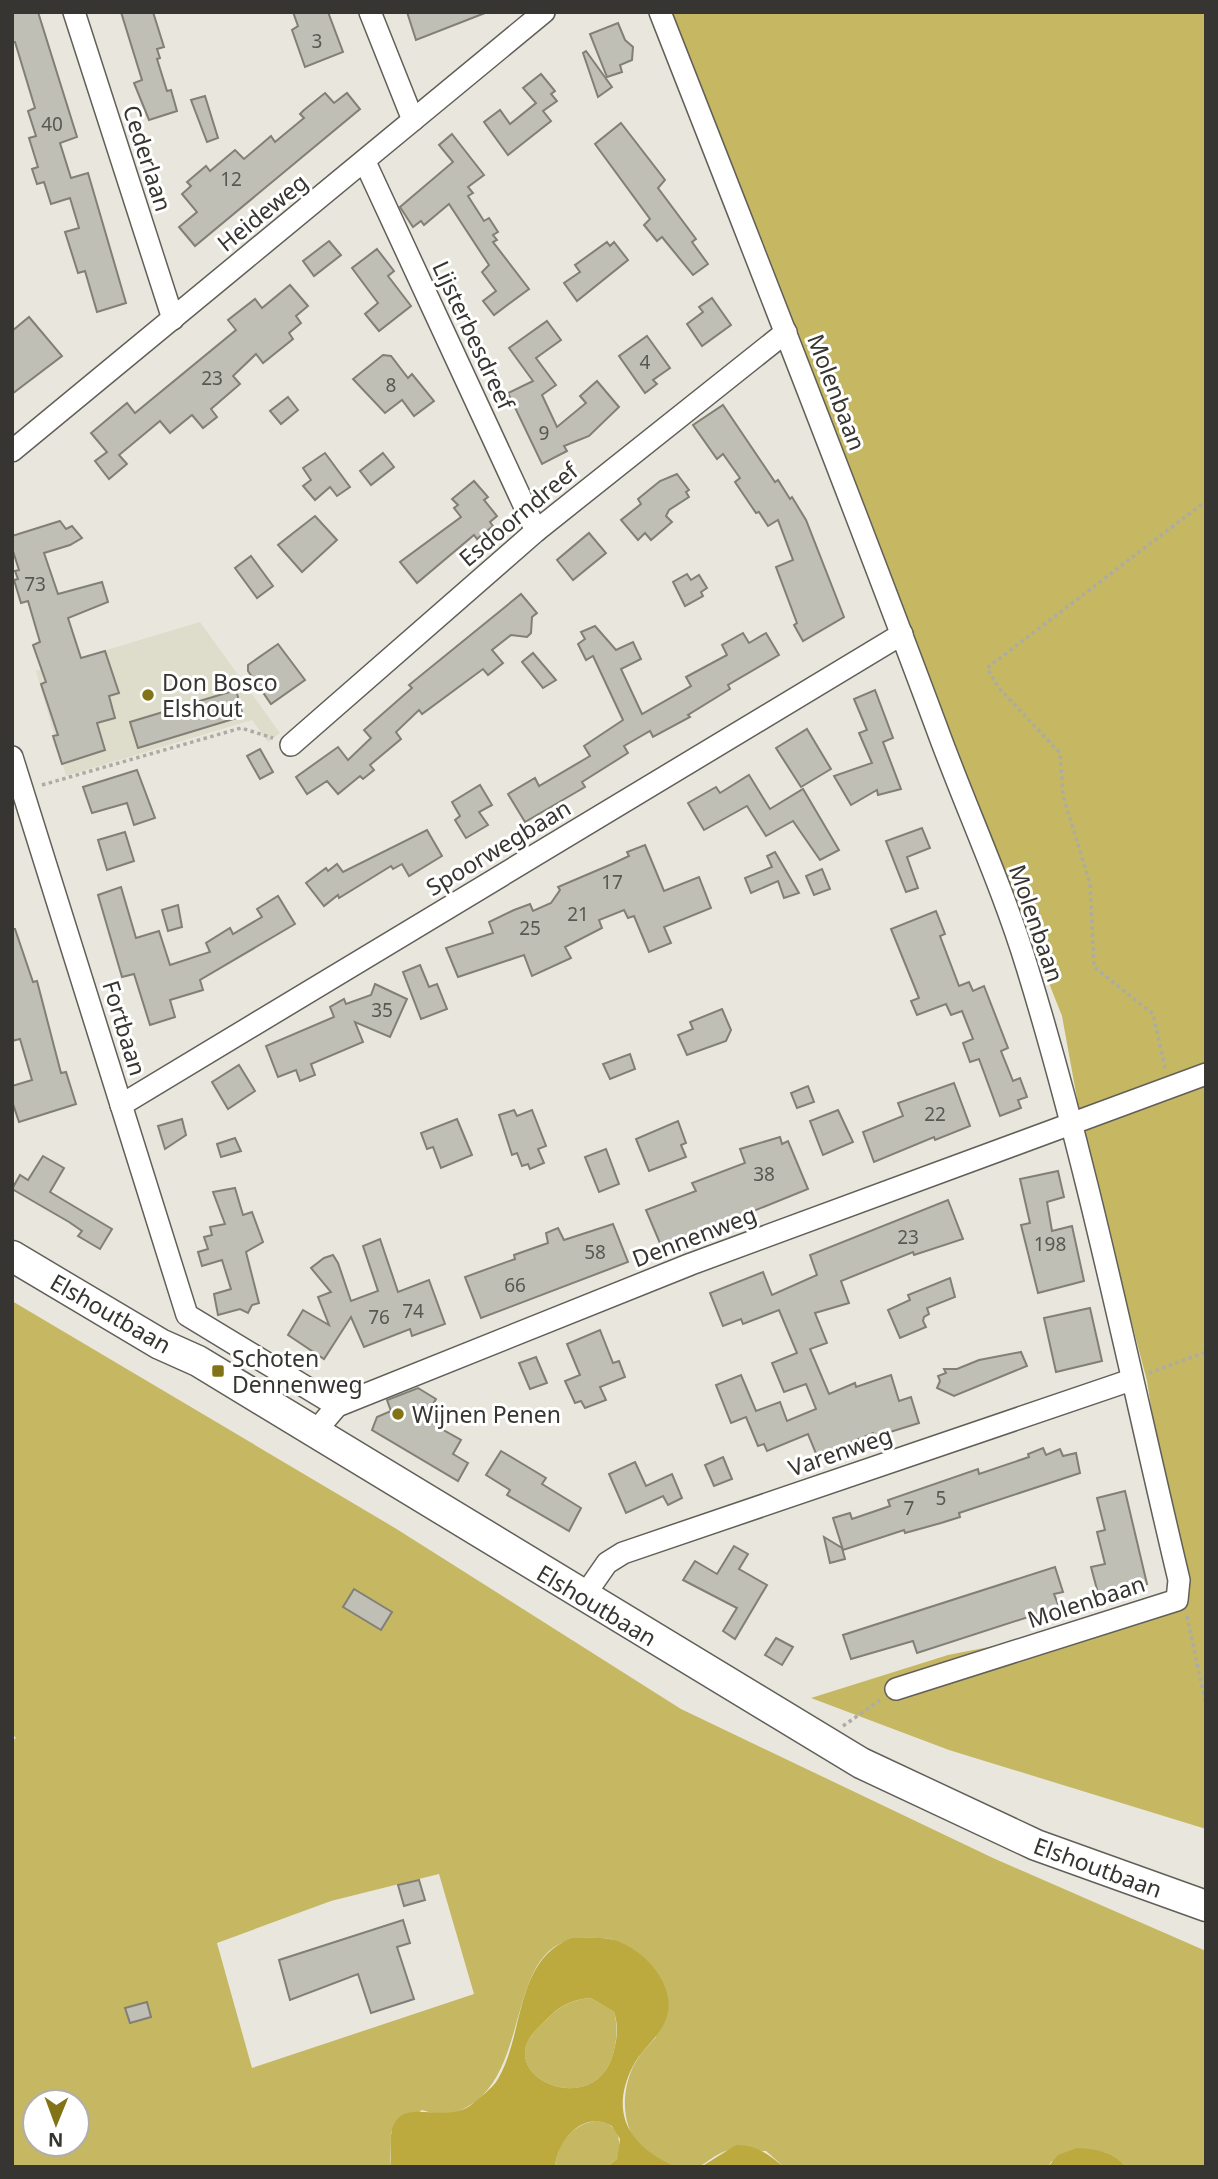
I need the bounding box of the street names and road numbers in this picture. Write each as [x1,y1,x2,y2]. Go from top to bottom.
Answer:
street label: Cederlaan [116,101,180,215]
street label: Heideweg [210,166,314,258]
street label: Lijsterbesdreef [426,255,523,416]
street label: Molenbaan [800,329,874,455]
street label: Esdoorndreef [452,454,585,573]
street label: Spoorwegbaan [420,791,576,903]
street label: Molenbaan [1002,860,1072,986]
street label: Fortbaan [95,977,155,1079]
street label: Dennenweg [627,1198,761,1274]
street label: Elshoutbaan [45,1266,177,1360]
street label: Varenweg [784,1418,896,1484]
street label: Elshoutbaan [531,1557,663,1653]
street label: Molenbaan [1023,1567,1149,1635]
street label: Elshoutbaan [1029,1829,1167,1905]

